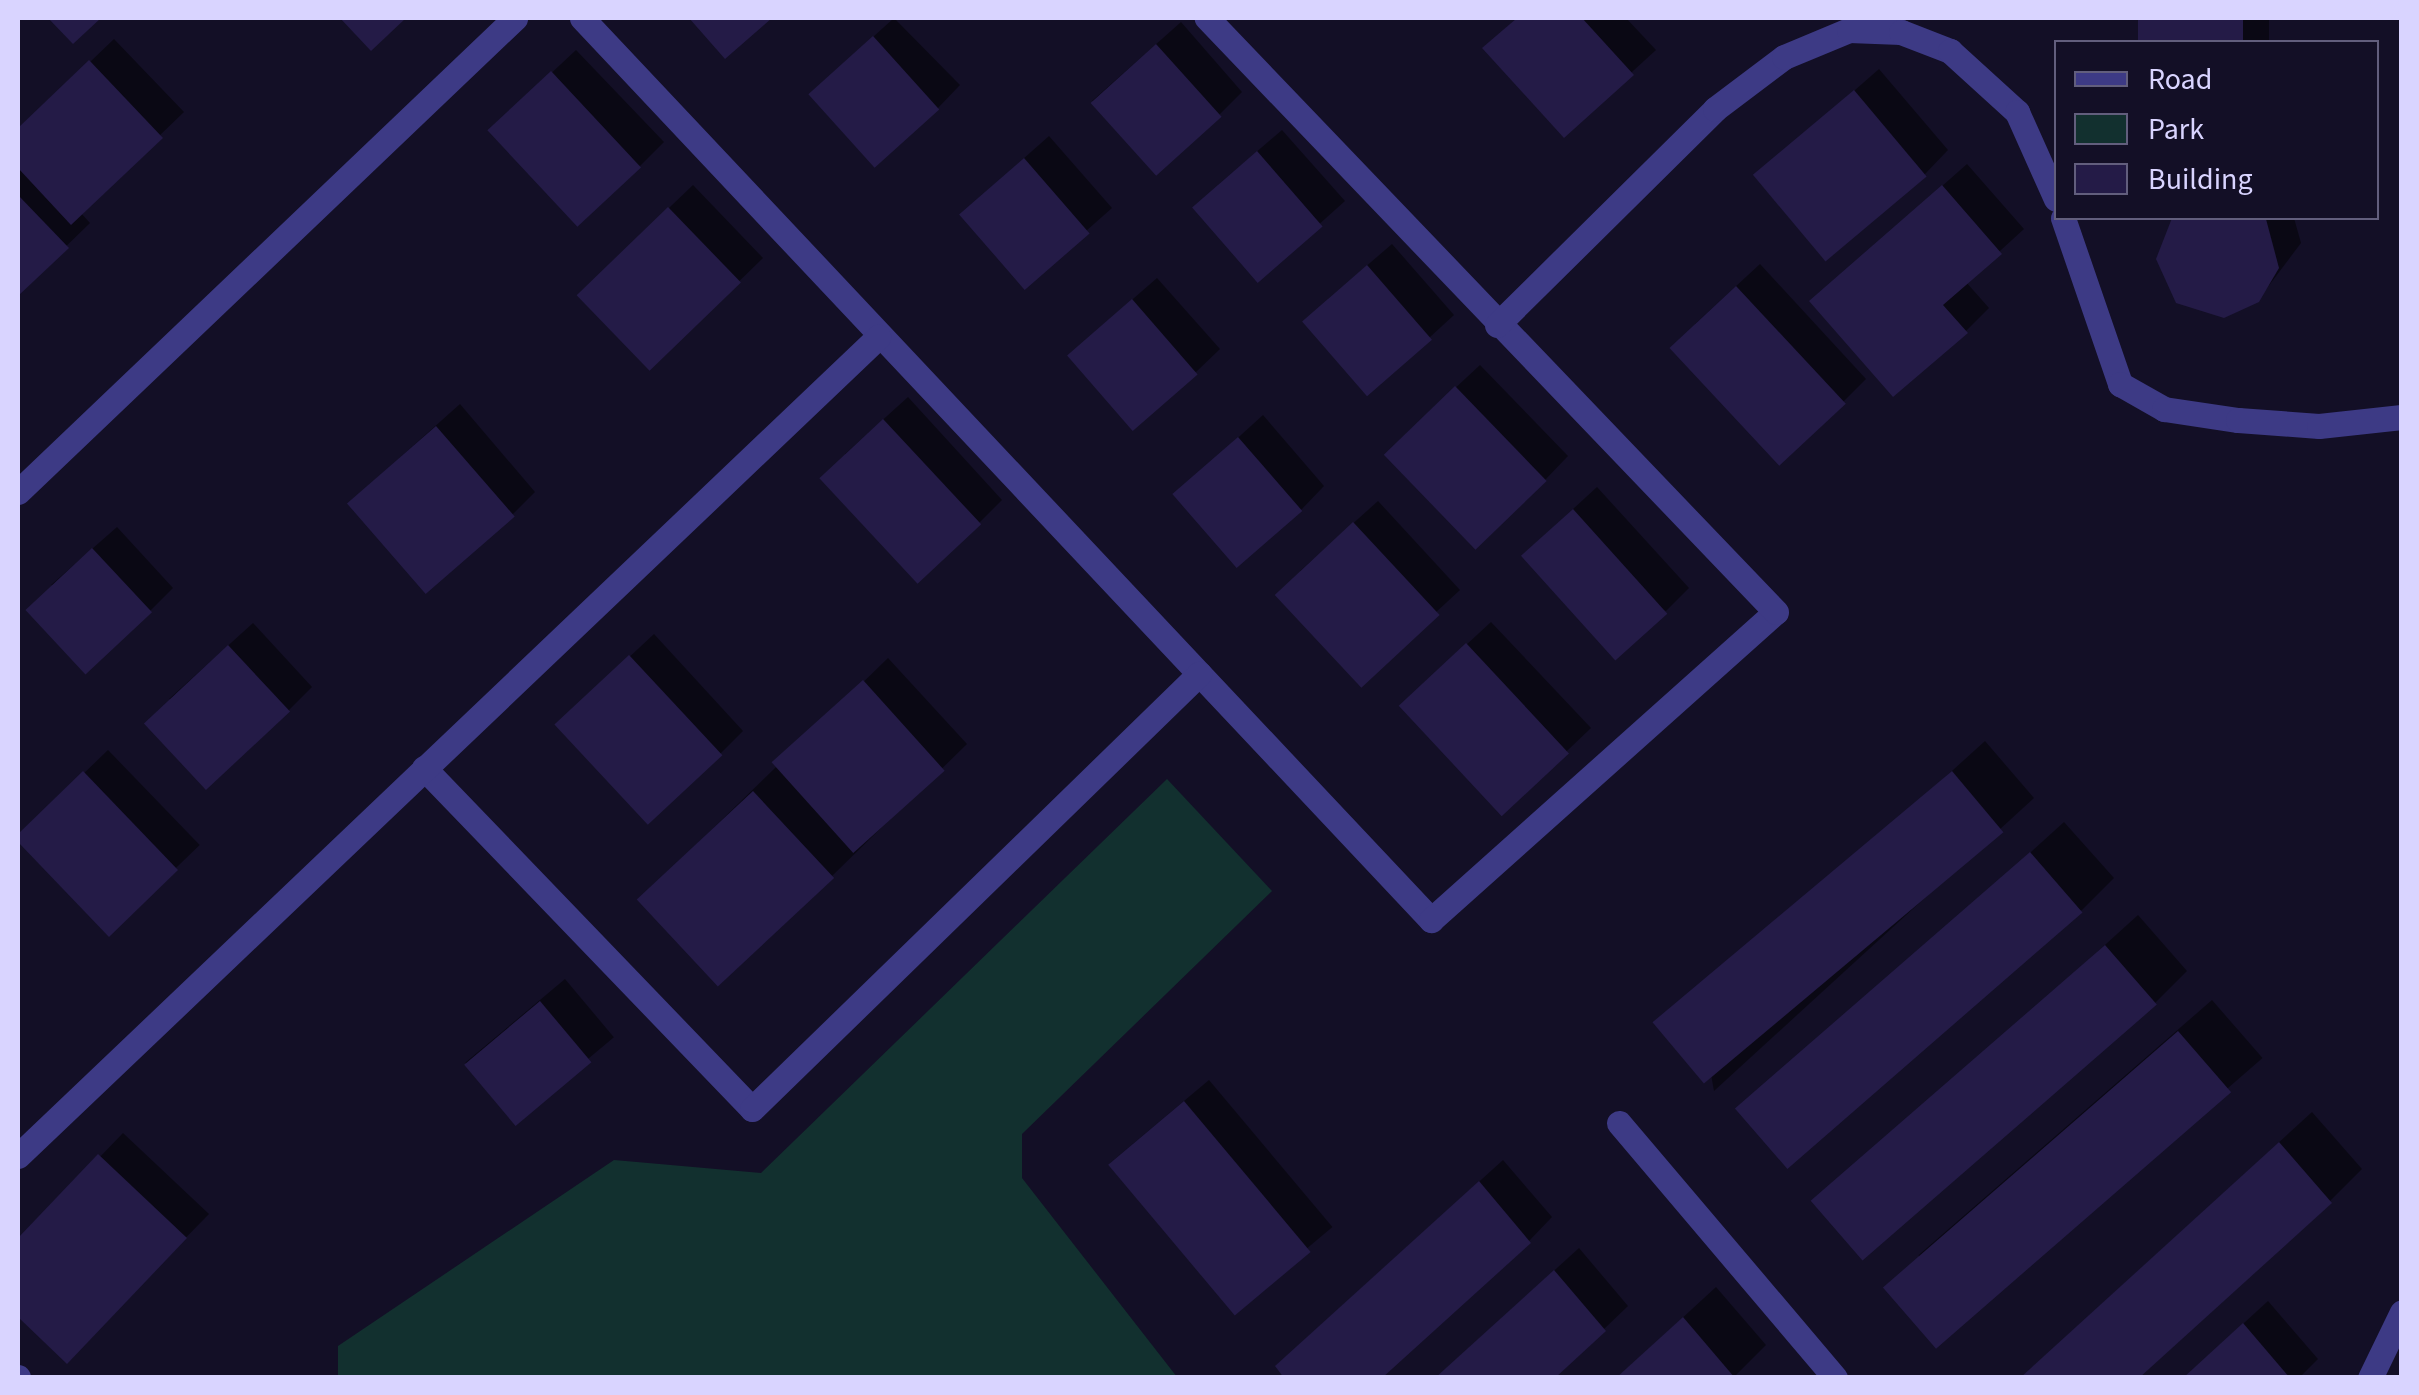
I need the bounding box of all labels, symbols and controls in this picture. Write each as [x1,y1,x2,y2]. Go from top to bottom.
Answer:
legend [2054,40,2379,220]
text: Road [2148,58,2212,101]
text: Park [2148,108,2204,151]
text: Building [2148,158,2253,201]

